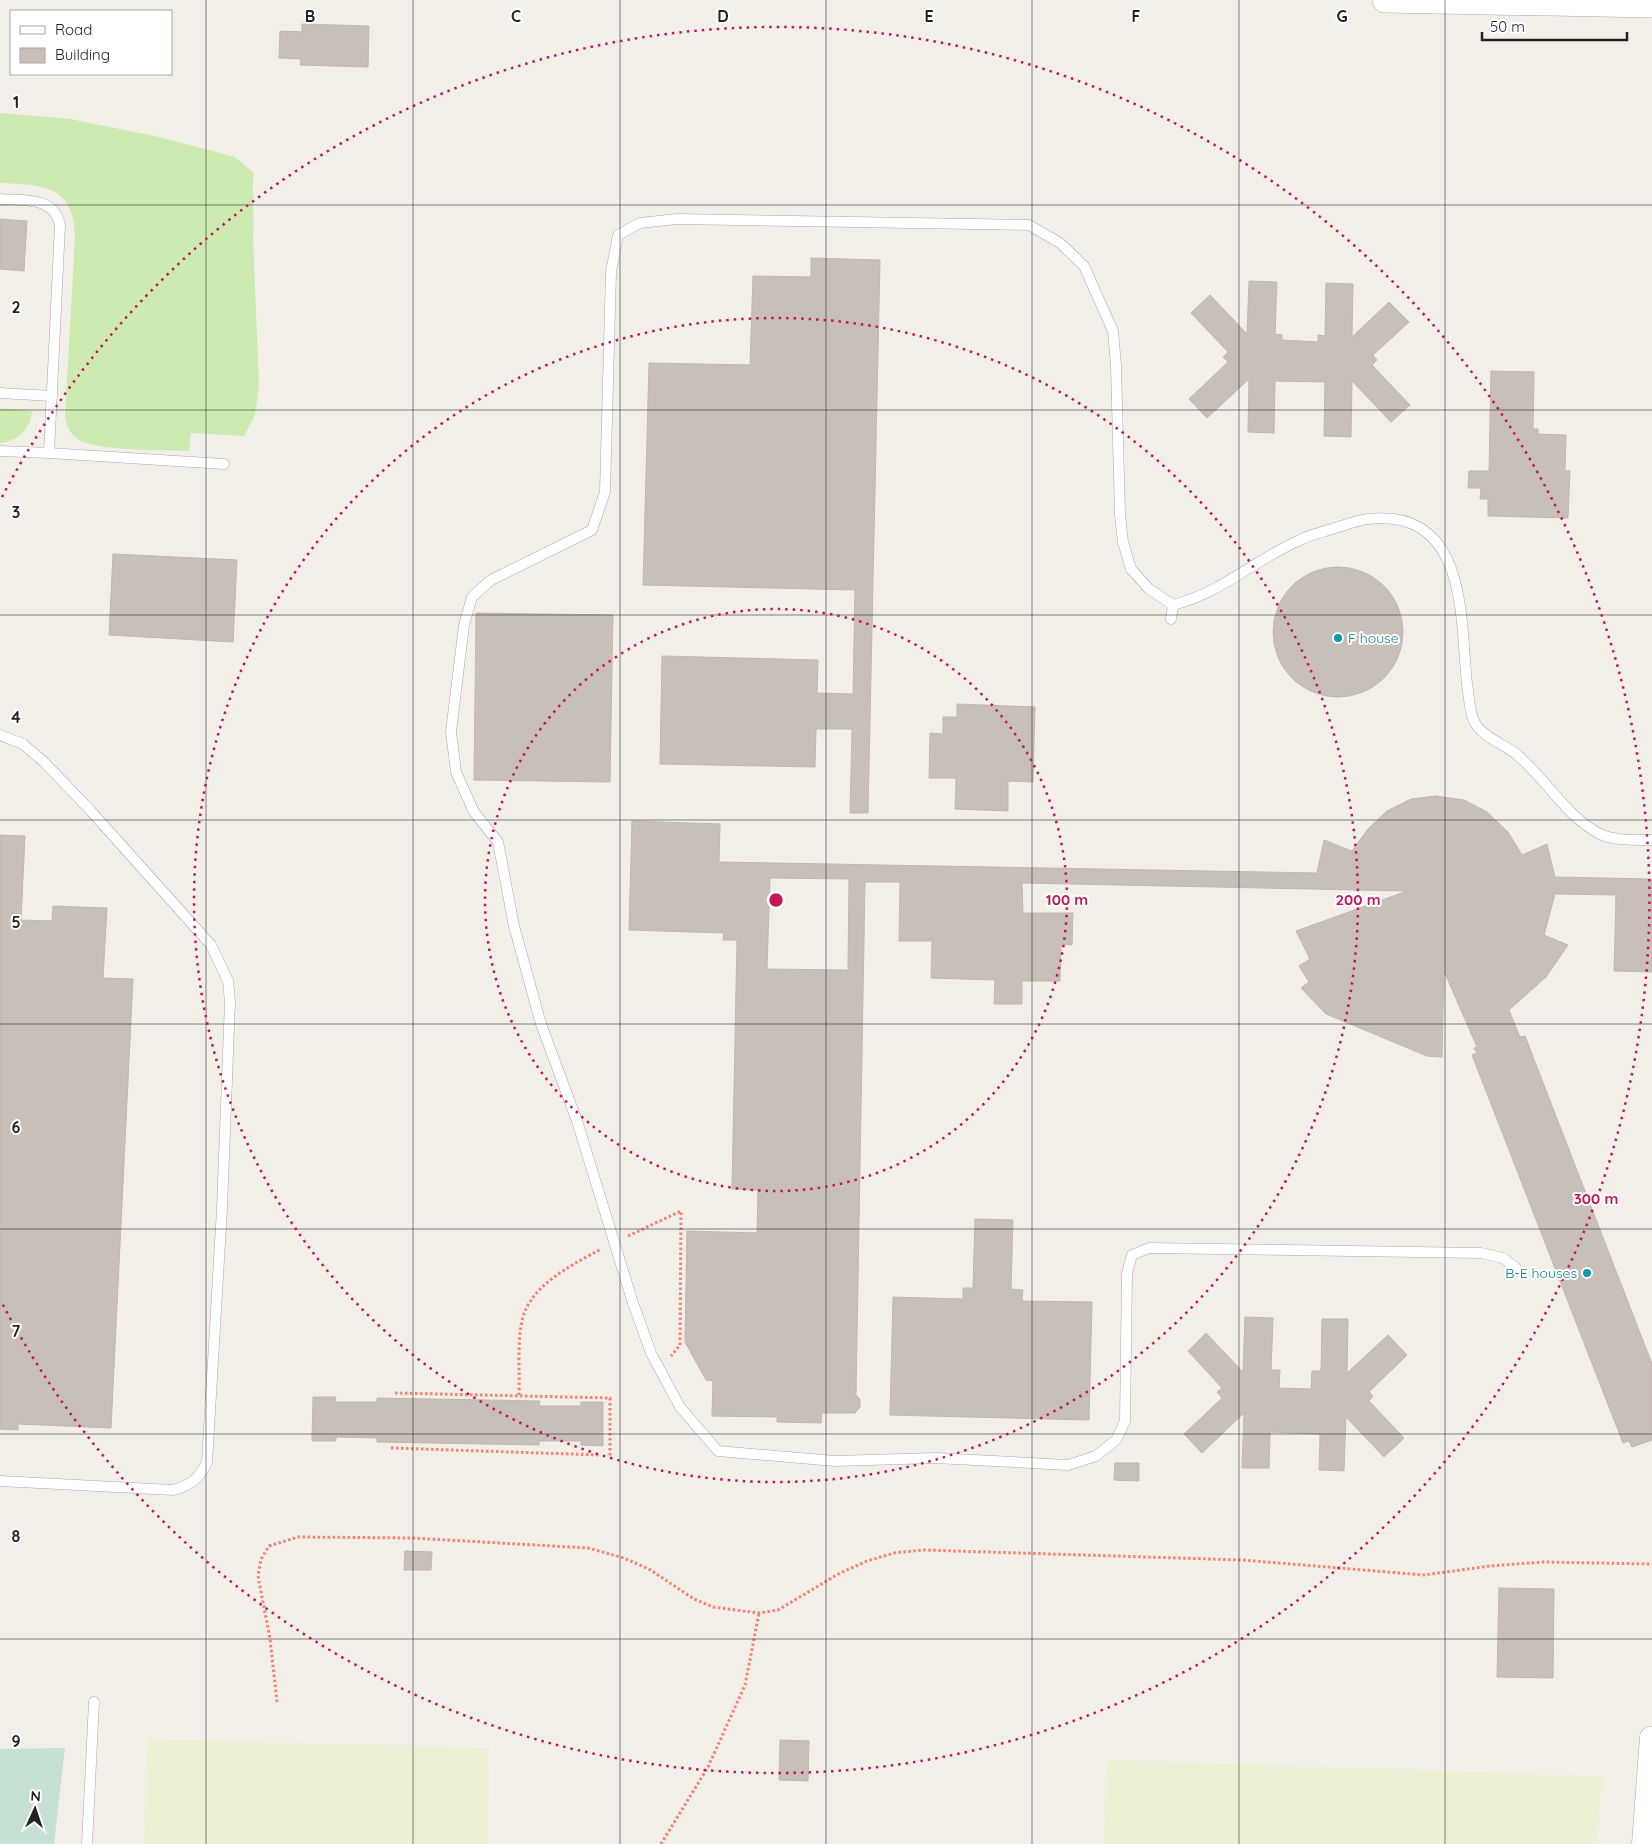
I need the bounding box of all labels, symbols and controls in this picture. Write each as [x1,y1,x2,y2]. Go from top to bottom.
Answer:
text: B [305,6,315,26]
text: C [511,6,521,26]
text: D [717,6,729,26]
text: E [924,6,934,26]
text: F [1132,6,1141,26]
text: G [1336,6,1348,26]
legend [10,10,172,75]
scale bar [1482,10,1627,42]
text: 50 m [1490,17,1525,36]
text: Road [55,20,92,39]
text: Building [55,45,110,64]
text: 1 [13,92,19,112]
text: 2 [11,297,21,317]
text: 3 [12,502,20,522]
place label: F house [1348,629,1399,647]
marker: F house [1332,632,1344,644]
text: 4 [11,707,21,727]
text: 100 m [1046,890,1088,909]
text: 200 m [1336,890,1381,909]
centre of rings [767,891,785,909]
text: 5 [11,912,21,932]
text: 6 [12,1117,21,1137]
text: 300 m [1574,1189,1618,1208]
place label: B-E houses [1505,1264,1577,1282]
marker: B-E houses [1581,1267,1593,1279]
text: 7 [12,1321,21,1341]
text: 8 [12,1526,21,1546]
text: 9 [11,1731,21,1751]
north arrow [10,1784,60,1834]
text: N [30,1787,41,1805]

